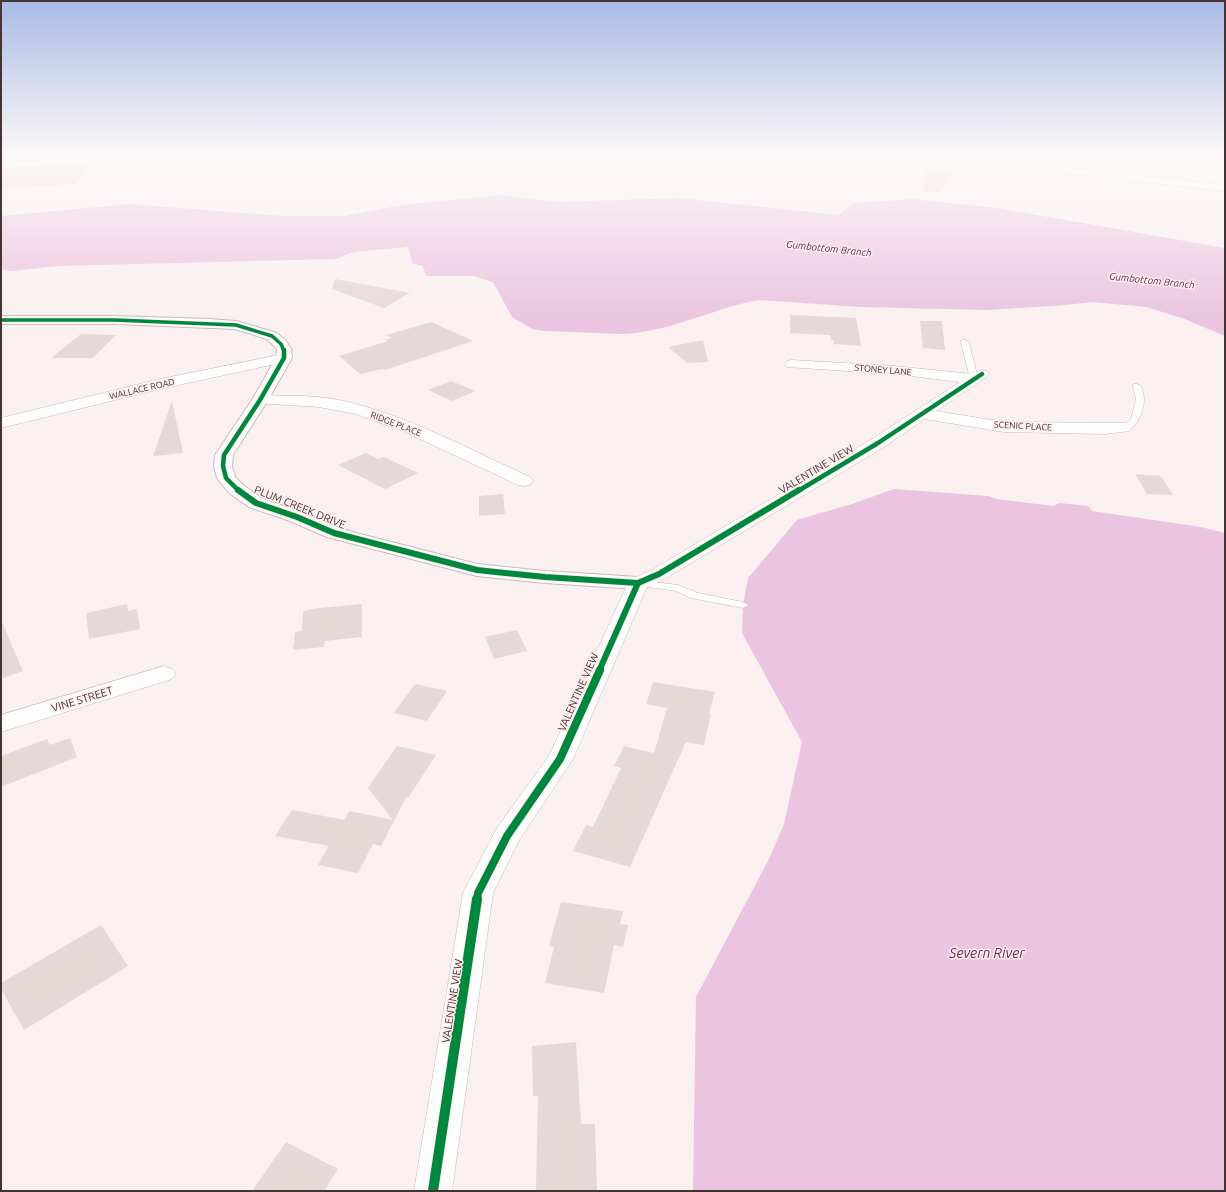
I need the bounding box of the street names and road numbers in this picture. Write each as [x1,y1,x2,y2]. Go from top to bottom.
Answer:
street label: STONEY LANE [854,363,912,377]
street label: WALLACE ROAD [108,377,176,401]
street label: RIDGE PLACE [369,410,423,438]
street label: SCENIC PLACE [994,419,1052,433]
street label: VALENTINE VIEW [777,442,855,496]
street label: PLUM CREEK DRIVE [253,483,347,531]
street label: VALENTINE VIEW [555,651,601,733]
street label: VINE STREET [50,684,114,714]
street label: VALENTINE VIEW [439,958,465,1044]

